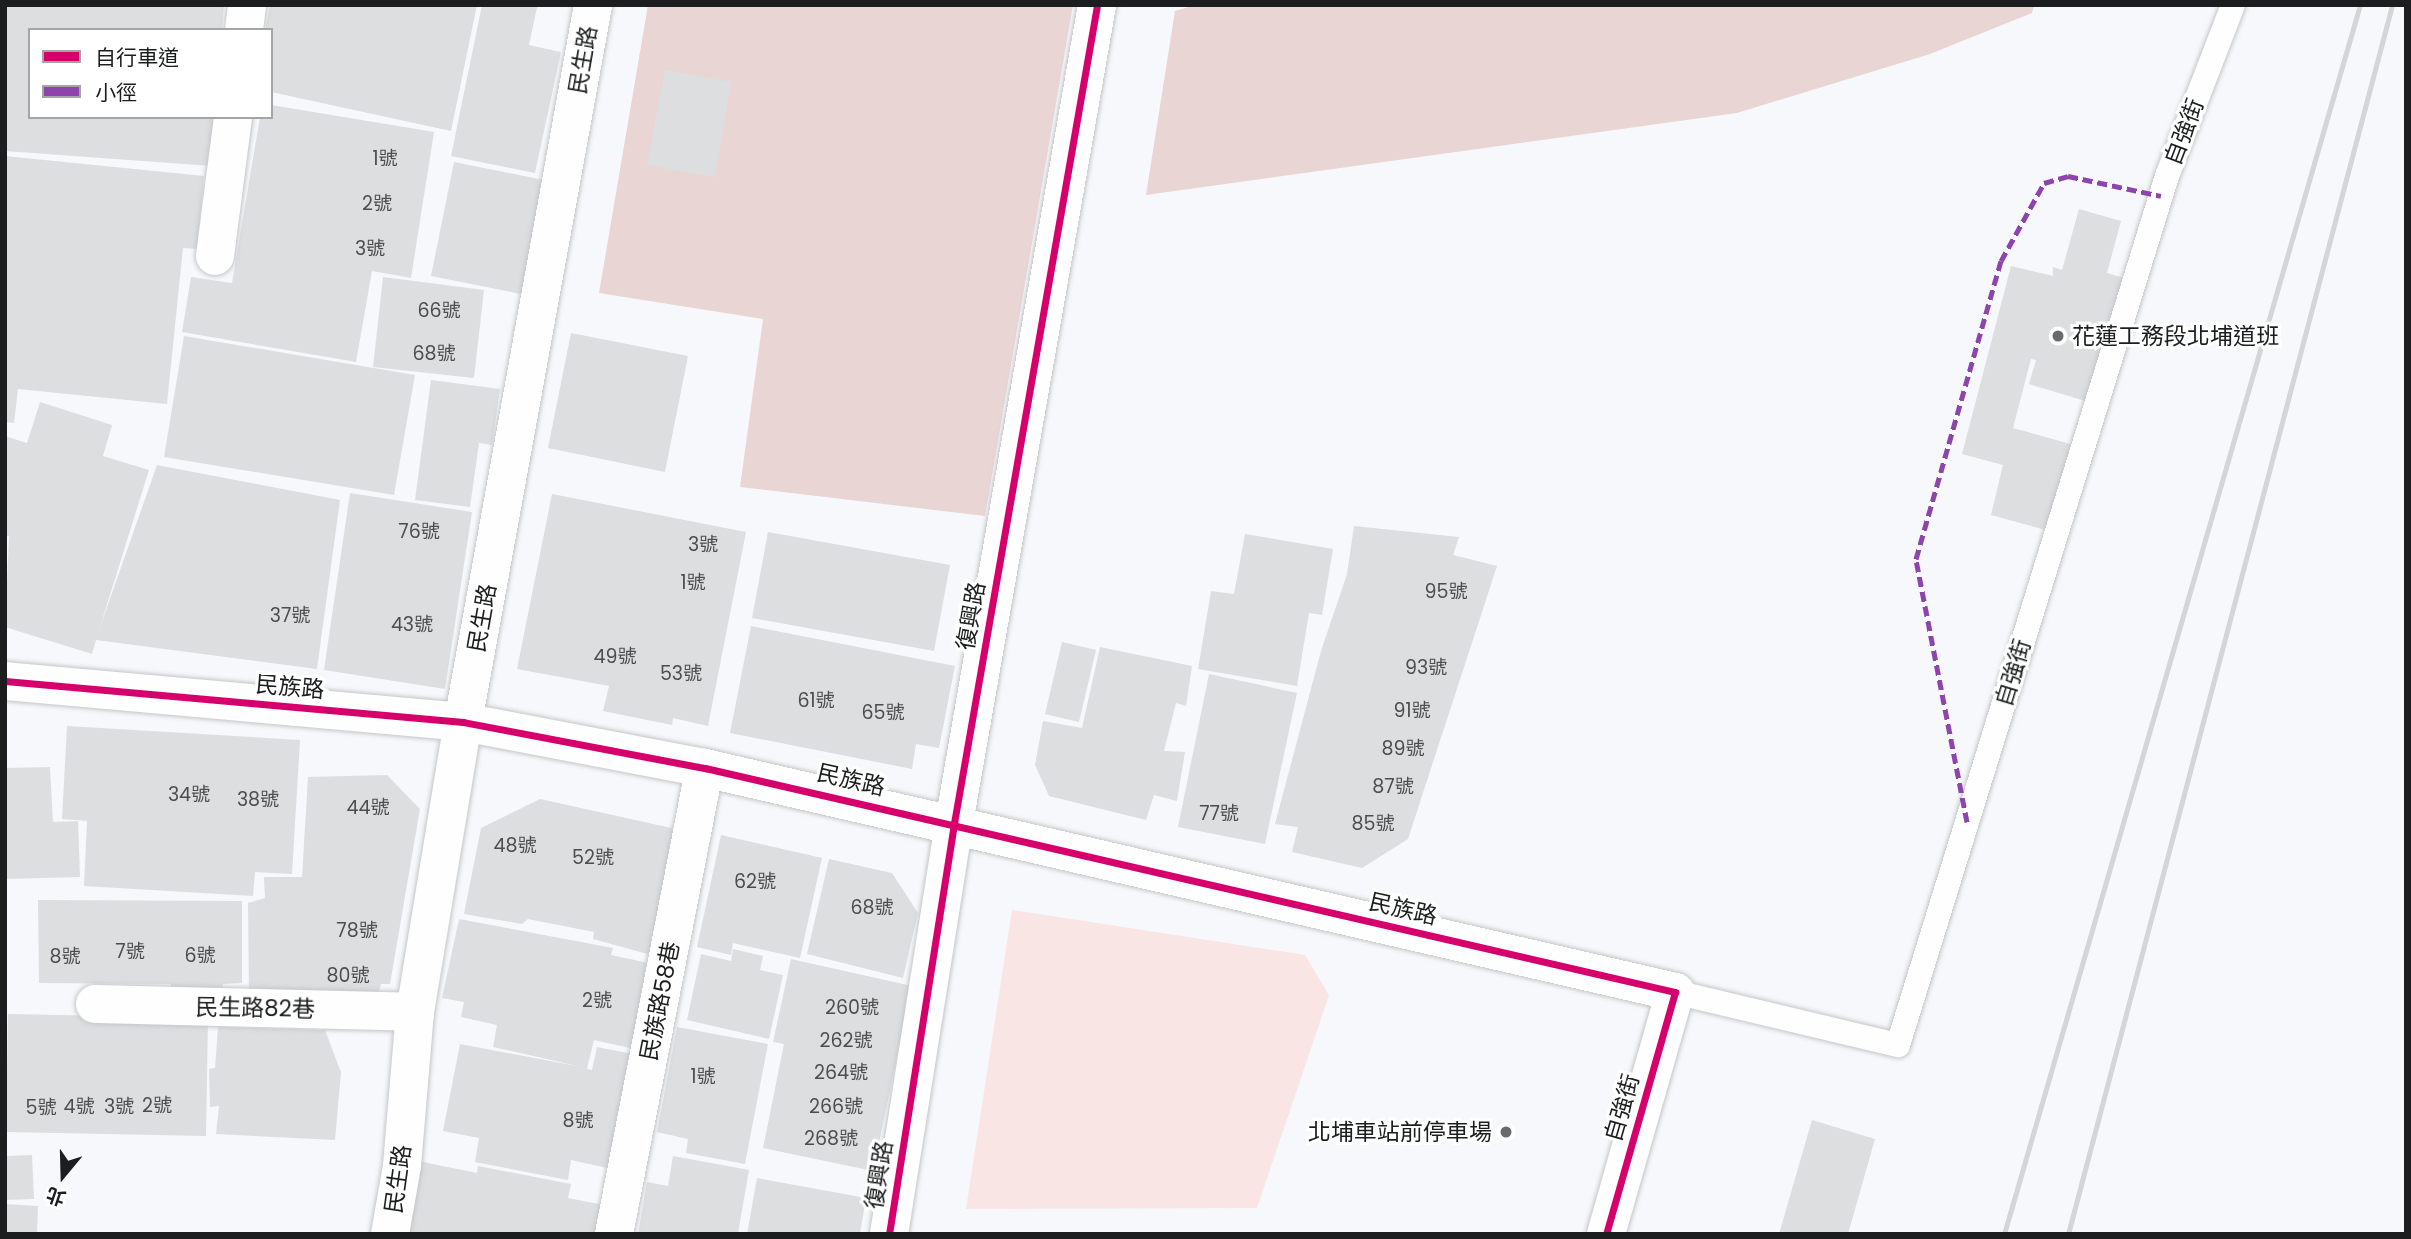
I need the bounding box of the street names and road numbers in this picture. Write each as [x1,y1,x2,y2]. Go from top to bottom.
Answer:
street label: 民生路 [563,24,603,96]
street label: 自強街 [2159,95,2209,169]
street label: 復興路 [951,580,991,652]
street label: 民生路 [462,582,502,654]
street label: 自強街 [1990,636,2036,710]
street label: 民族路 [254,670,326,704]
street label: 民族路 [814,759,888,801]
street label: 民族路 [1366,888,1440,930]
street label: 民族路58巷 [635,939,685,1063]
street label: 民生路82巷 [195,993,315,1023]
street label: 自強街 [1599,1071,1645,1145]
street label: 復興路 [860,1139,898,1211]
street label: 民生路 [380,1143,416,1215]

